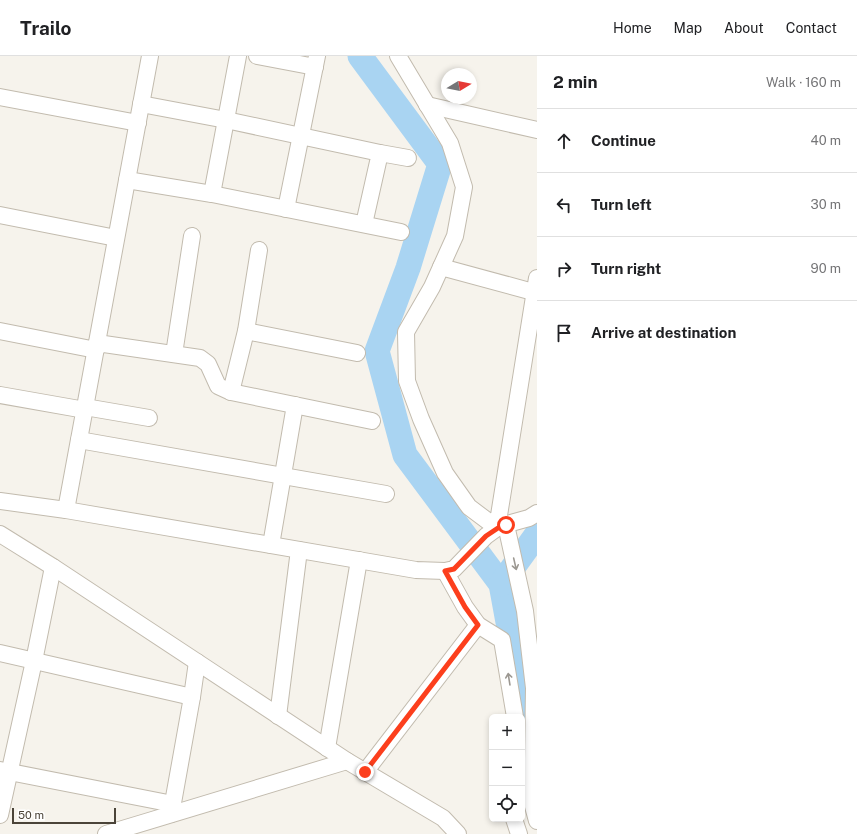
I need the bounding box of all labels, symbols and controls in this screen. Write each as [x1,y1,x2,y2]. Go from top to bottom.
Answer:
text: Trailo [20,17,72,39]
text: Home [613,20,652,36]
text: Map [674,20,702,36]
text: About [724,20,764,36]
text: Contact [786,20,837,36]
north arrow [441,68,477,104]
text: 2 min [553,72,598,92]
text: Walk · 160 m [766,75,841,90]
icon: ahead [553,130,575,152]
text: Continue [591,132,656,149]
text: 40 m [810,133,841,148]
icon: left [553,194,575,216]
text: Turn left [591,196,652,213]
text: 30 m [811,197,841,212]
icon: right [553,258,575,280]
text: Turn right [591,260,661,277]
text: 90 m [811,261,841,276]
icon: arrive [553,322,575,344]
text: Arrive at destination [591,324,736,341]
route start [497,516,515,534]
one-way arrow [511,557,519,570]
one-way arrow [504,672,512,685]
map controls [489,714,525,822]
button: + [489,714,525,750]
button: − [489,750,525,786]
route end [356,763,374,781]
button: locate [489,786,525,822]
scale bar [12,806,116,825]
text: 50 m [18,809,44,821]

